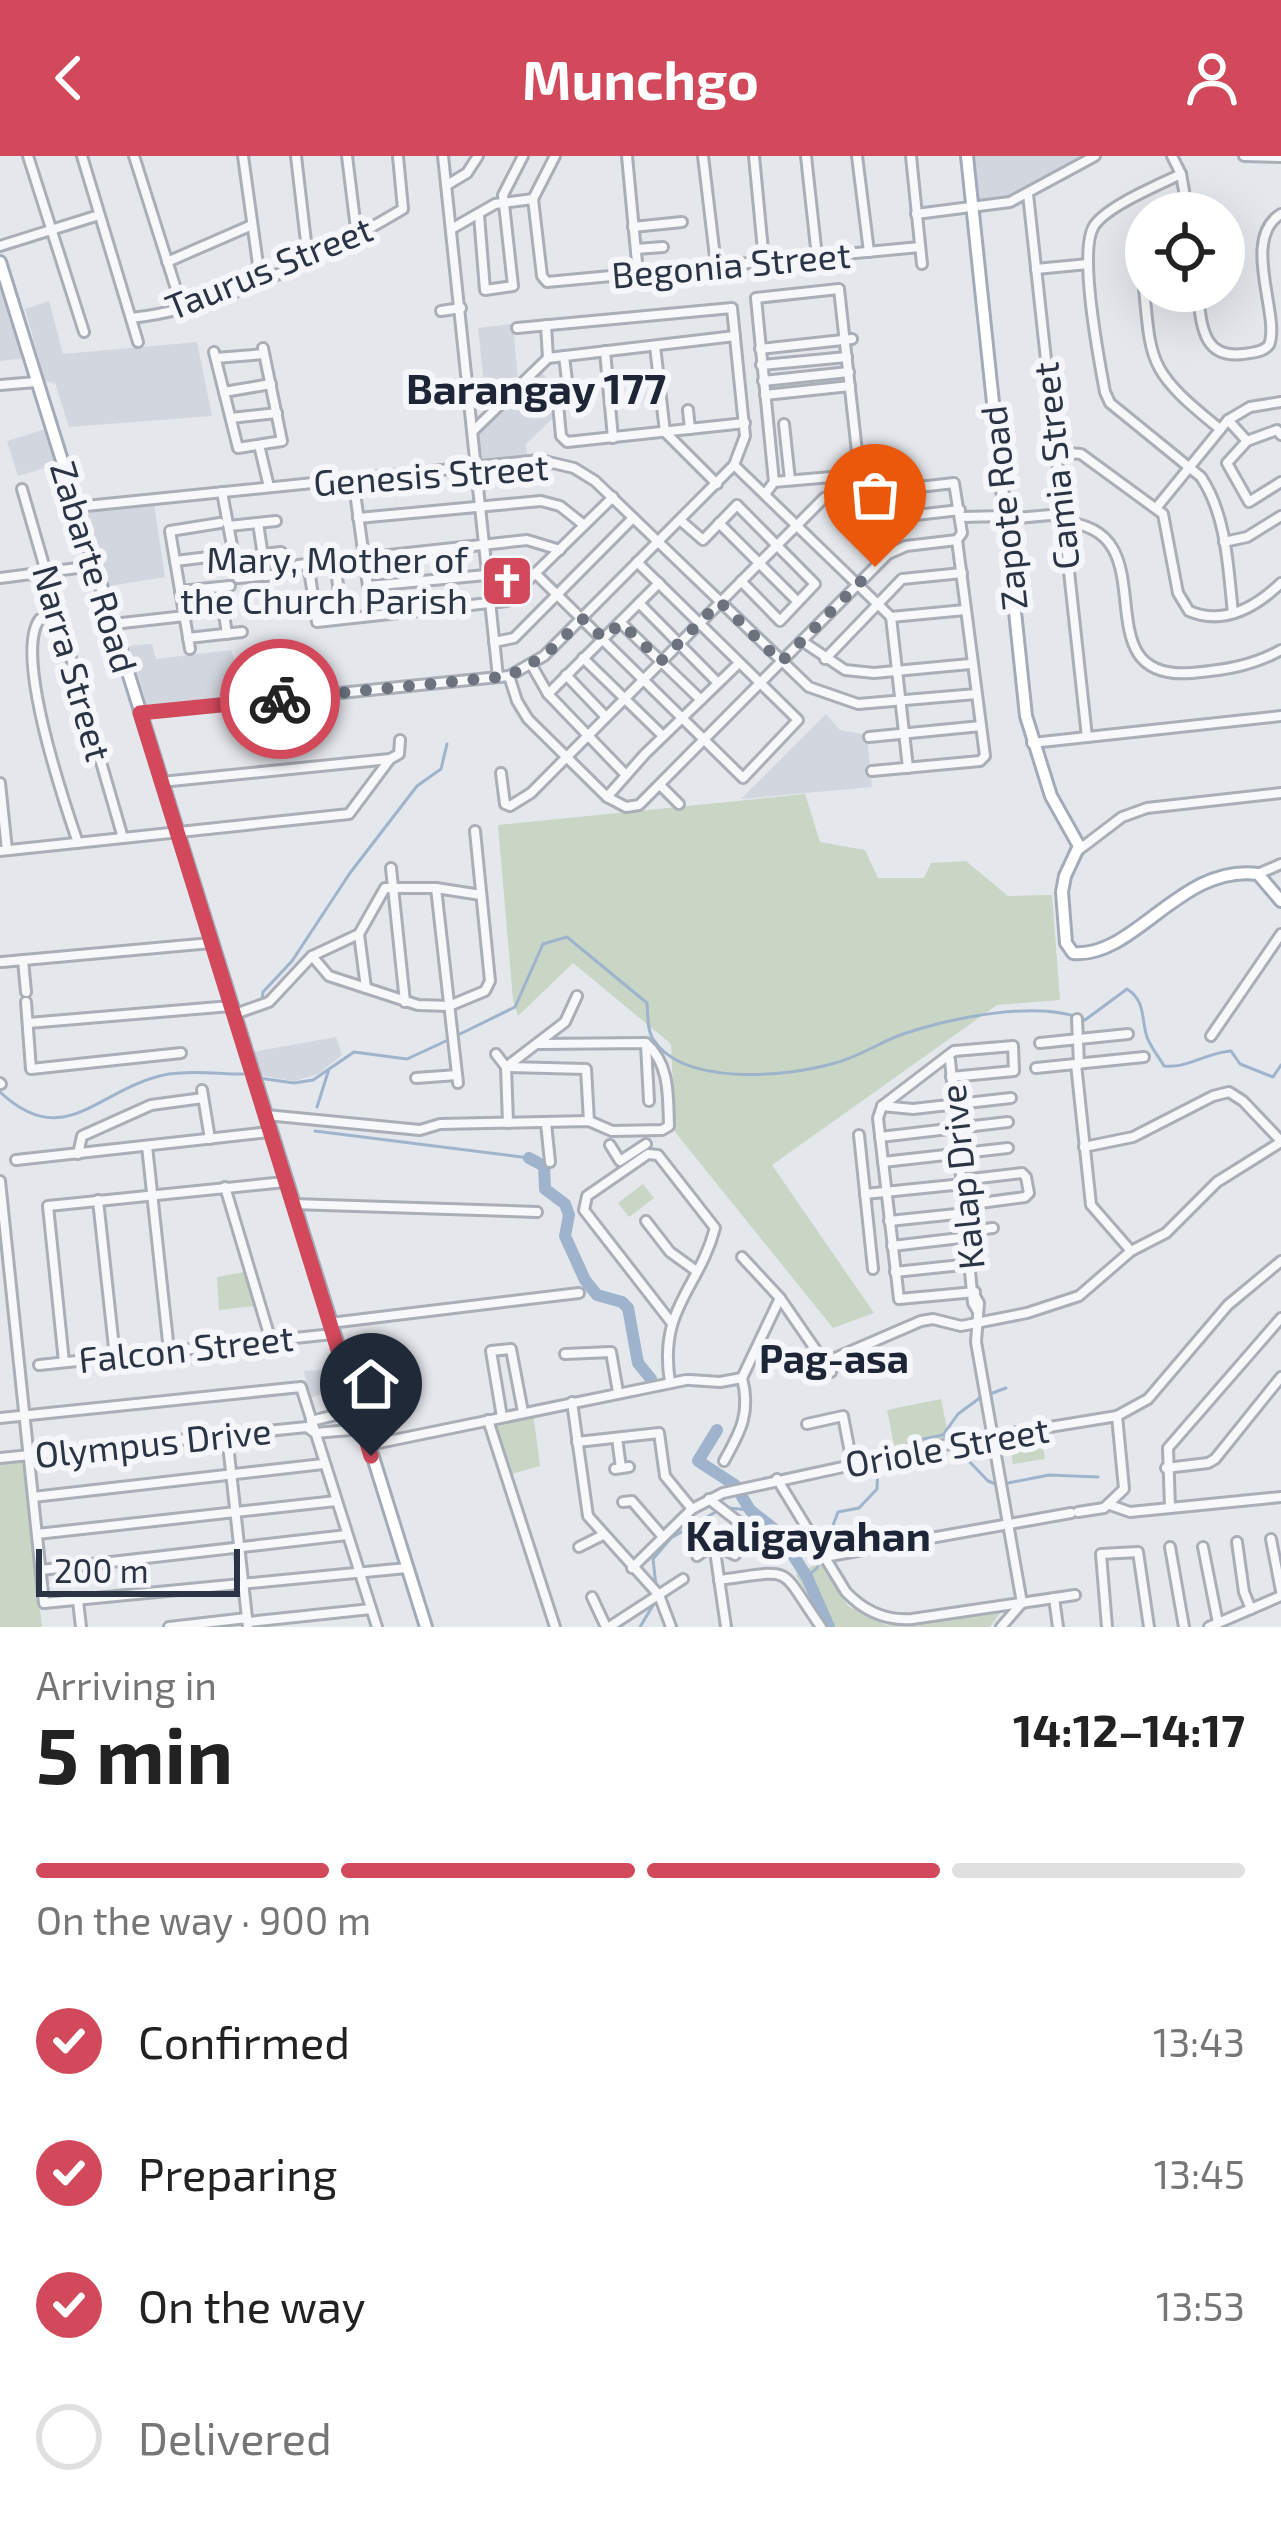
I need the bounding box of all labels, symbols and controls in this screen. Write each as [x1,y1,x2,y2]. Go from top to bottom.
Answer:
icon: back [36,45,102,111]
icon: person [1179,45,1245,111]
text: Munchgo [522,46,759,111]
map controls [1125,192,1245,312]
button: locate [1125,192,1245,312]
street label: Taurus Street [159,206,378,328]
street label: Begonia Street [610,232,852,295]
street label: Camia Street [1022,360,1087,572]
district label: Barangay 177 [406,362,666,413]
street label: Zapote Road [970,404,1035,613]
street label: Genesis Street [312,444,550,503]
pin [824,444,926,567]
street label: Zabarte Road [43,456,148,677]
icon: bag [842,462,908,528]
place label: Mary, Mother of the Church Parish [180,537,469,621]
church icon: Mary, Mother of the Church Parish [479,553,535,609]
street label: Narra Street [25,560,122,766]
courier [220,639,340,759]
icon: bike [247,666,313,732]
street label: Kalap Drive [929,1082,992,1272]
street label: Falcon Street [76,1315,295,1380]
pin [320,1333,422,1456]
district label: Pag-asa [759,1334,909,1381]
icon: home [338,1351,404,1417]
street label: Oriole Street [842,1406,1052,1485]
street label: Olympus Drive [32,1408,273,1475]
district label: Kaligayahan [685,1509,931,1560]
scale bar [36,1543,240,1596]
text: 200 m [54,1550,149,1590]
text: Arriving in [36,1661,217,1708]
text: 14:12–14:17 [1013,1702,1245,1756]
text: 5 min [36,1706,233,1800]
text: On the way · 900 m [36,1896,371,1943]
icon: check [36,2008,102,2074]
text: Confirmed [138,2014,350,2068]
text: 13:43 [1153,2018,1245,2065]
icon: check [36,2140,102,2206]
text: Preparing [138,2146,337,2200]
text: 13:45 [1154,2150,1245,2197]
icon: check [36,2272,102,2338]
text: On the way [138,2278,365,2332]
text: 13:53 [1156,2282,1245,2329]
text: Delivered [138,2410,332,2464]

